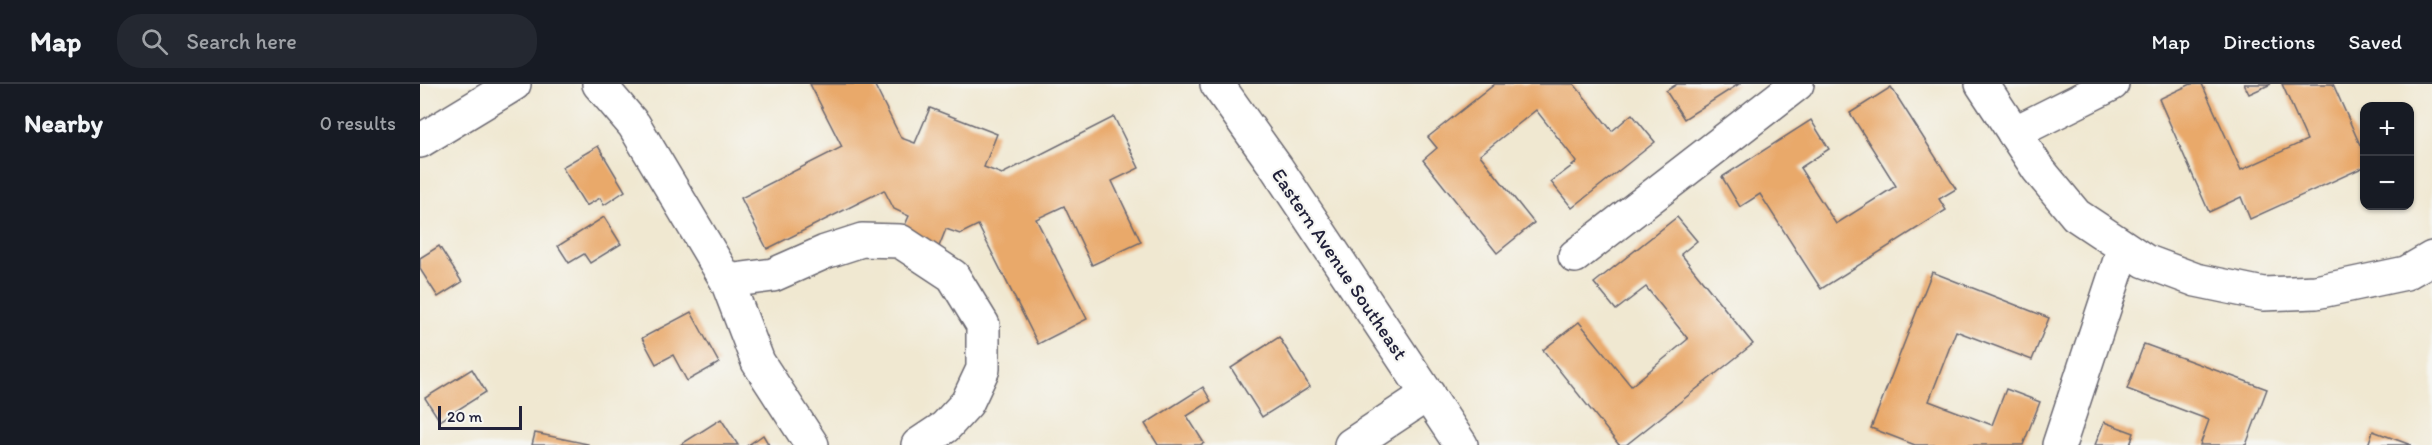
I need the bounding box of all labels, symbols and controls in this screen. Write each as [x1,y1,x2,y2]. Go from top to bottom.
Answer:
search box [117,14,537,68]
text: Map [30,24,81,58]
icon: search [138,25,171,58]
text: Search here [186,28,297,55]
text: Map [2152,29,2190,54]
text: Directions [2223,29,2315,54]
text: Saved [2348,29,2402,54]
map controls [2360,102,2414,210]
button: + [2360,102,2414,156]
text: Nearby [24,107,103,139]
text: 0 results [320,111,396,135]
button: − [2360,156,2414,210]
street label: Eastern Avenue Southeast [1267,164,1413,364]
scale bar [438,403,522,430]
text: 20 m [447,407,482,426]

